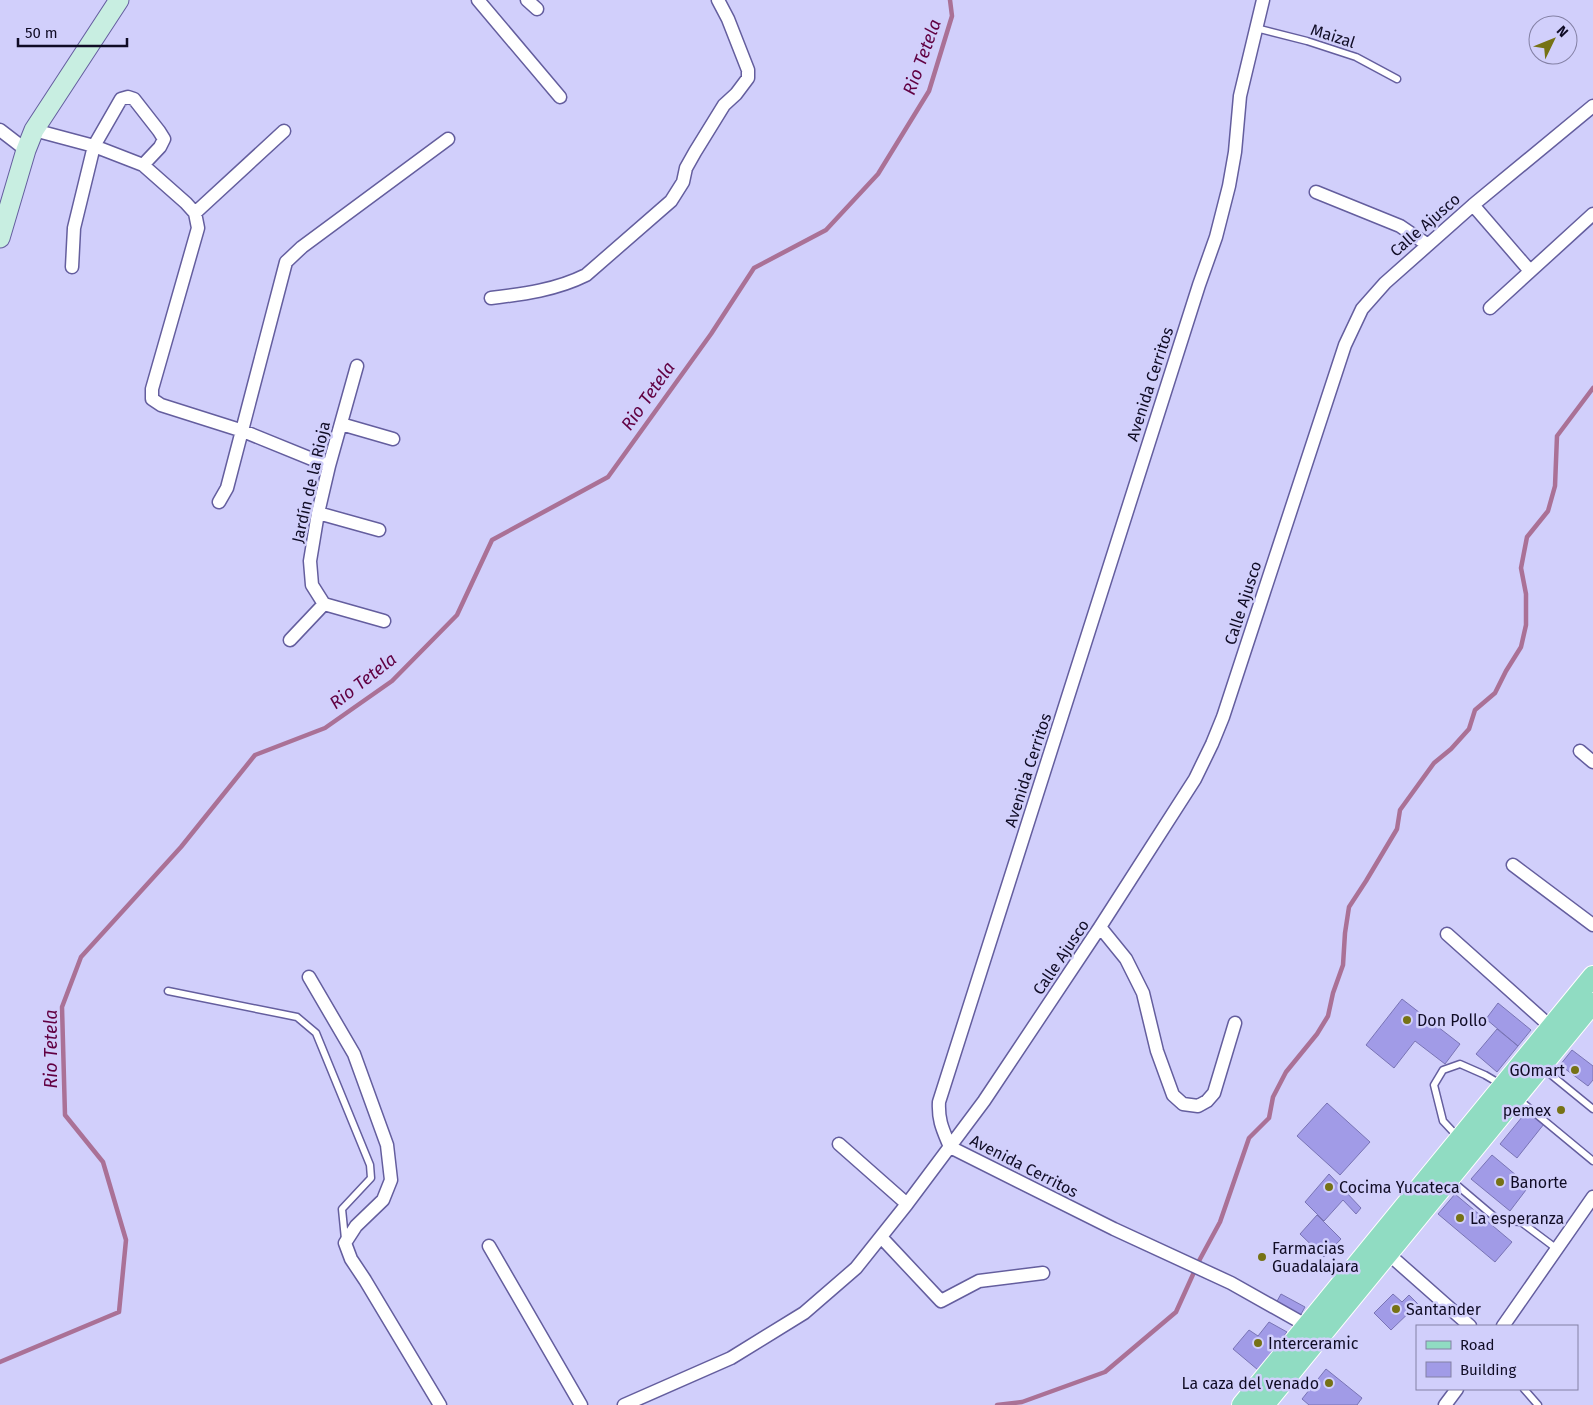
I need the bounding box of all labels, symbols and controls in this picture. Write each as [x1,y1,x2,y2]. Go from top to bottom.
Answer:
scale bar [18,15,126,47]
north arrow [1528,15,1578,65]
water label: Rio Tetela [898,16,946,98]
street label: Maizal [1308,20,1358,52]
text: N [1553,22,1572,41]
text: 50 m [25,24,58,42]
street label: Calle Ajusco [1386,189,1464,261]
street label: Avenida Cerritos [1123,325,1177,443]
water label: Rio Tetela [616,357,680,435]
street label: Jardín de la Rioja [288,419,334,545]
street label: Calle Ajusco [1221,559,1265,647]
water label: Rio Tetela [325,648,401,714]
street label: Avenida Cerritos [1001,711,1055,829]
street label: Calle Ajusco [1029,916,1093,998]
water label: Rio Tetela [40,1009,62,1089]
place label: Don Pollo [1417,1011,1487,1030]
marker: Don Pollo [1401,1014,1413,1026]
place label: GOmart [1509,1061,1565,1080]
marker: GOmart [1569,1064,1581,1076]
place label: pemex [1503,1101,1551,1120]
marker: pemex [1555,1104,1567,1116]
street label: Avenida Cerritos [967,1131,1081,1201]
place label: Banorte [1510,1173,1568,1192]
marker: Banorte [1494,1176,1506,1188]
place label: Cocima Yucateca [1339,1178,1460,1197]
marker: Cocima Yucateca [1323,1181,1335,1193]
place label: La esperanza [1470,1209,1564,1228]
marker: La esperanza [1454,1212,1466,1224]
place label: Farmacias Guadalajara [1272,1239,1359,1276]
marker: Farmacias Guadalajara [1256,1251,1268,1263]
place label: Santander [1406,1300,1482,1319]
marker: Santander [1390,1303,1402,1315]
legend [1416,1325,1578,1390]
place label: Interceramic [1268,1334,1359,1353]
text: Road [1460,1336,1495,1354]
marker: Interceramic [1252,1337,1264,1349]
text: Building [1460,1361,1516,1379]
place label: La caza del venado [1182,1374,1319,1393]
marker: La caza del venado [1323,1377,1335,1389]

